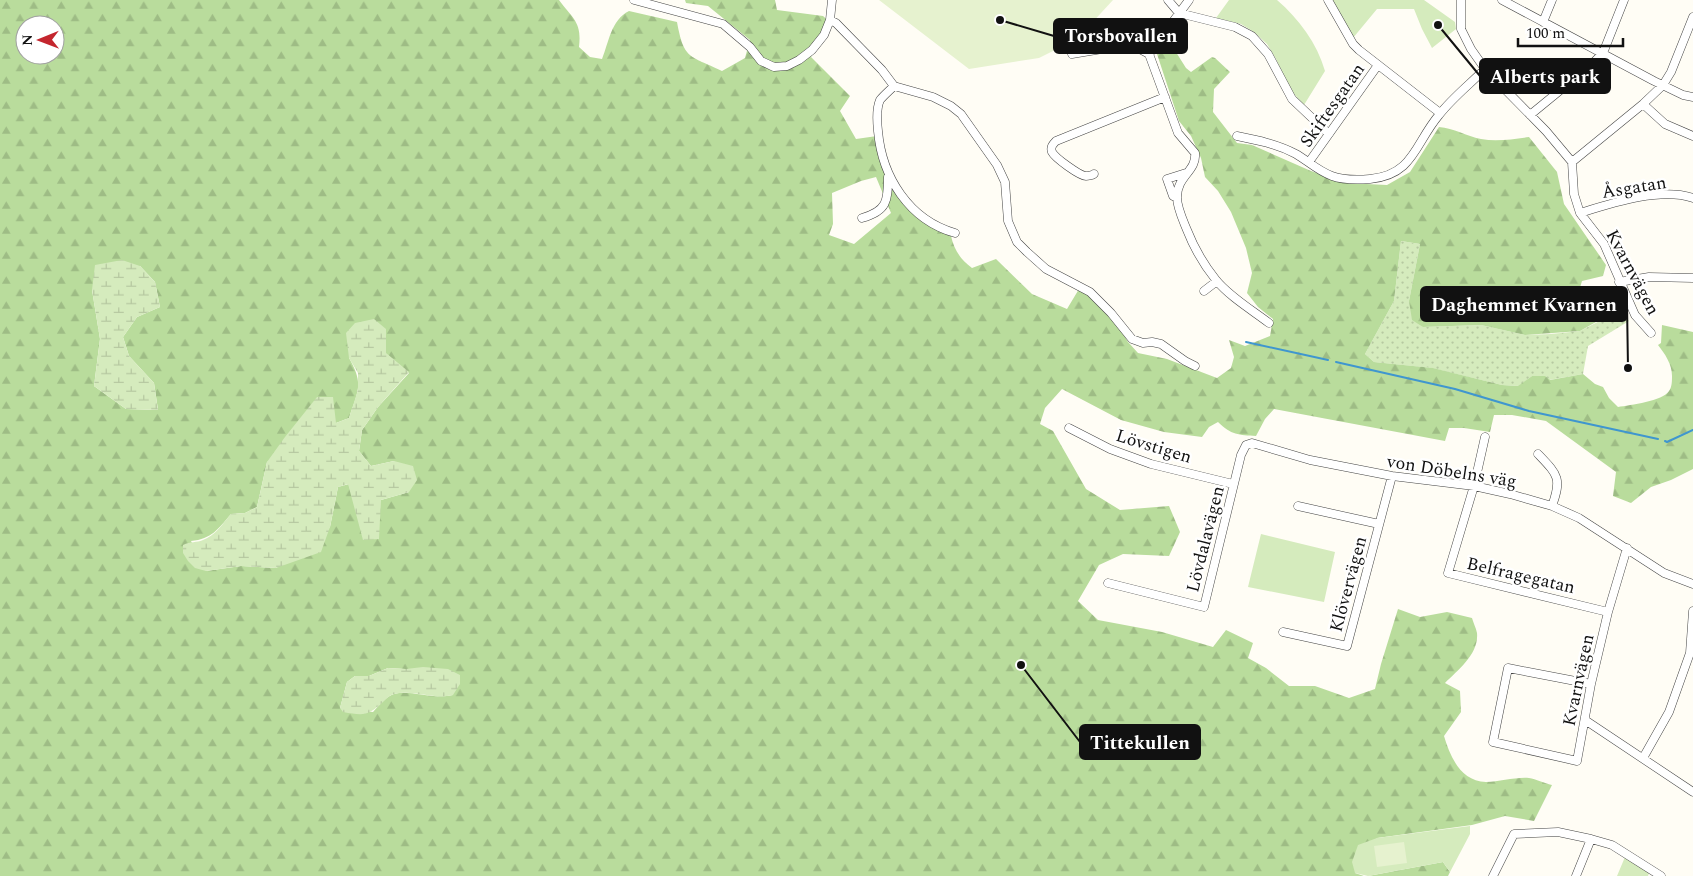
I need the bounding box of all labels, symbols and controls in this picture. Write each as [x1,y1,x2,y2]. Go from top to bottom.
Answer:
north arrow [15,15,65,65]
scale bar [1518,15,1623,47]
callout: Torsbovallen [1054,19,1187,53]
text: Torsbovallen [1065,22,1178,51]
text: 100 m [1526,22,1565,45]
text: N [17,34,38,46]
street label: Skiftesgatan [1293,57,1372,153]
callout: Alberts park [1480,59,1610,93]
text: Alberts park [1490,63,1601,92]
street label: Åsgatan [1600,169,1668,206]
street label: Kvarnvägen [1599,225,1666,320]
callout: Daghemmet Kvarnen [1421,287,1627,321]
text: Daghemmet Kvarnen [1431,291,1617,320]
street label: Lövstigen [1113,422,1195,471]
street label: von Döbelns väg [1384,448,1519,495]
street label: Lövdalavägen [1179,483,1232,595]
street label: Klövervägen [1323,533,1374,635]
street label: Belfragegatan [1464,550,1578,601]
street label: Kvarnvägen [1556,631,1601,729]
callout: Tittekullen [1080,725,1200,759]
text: Tittekullen [1090,729,1190,758]

